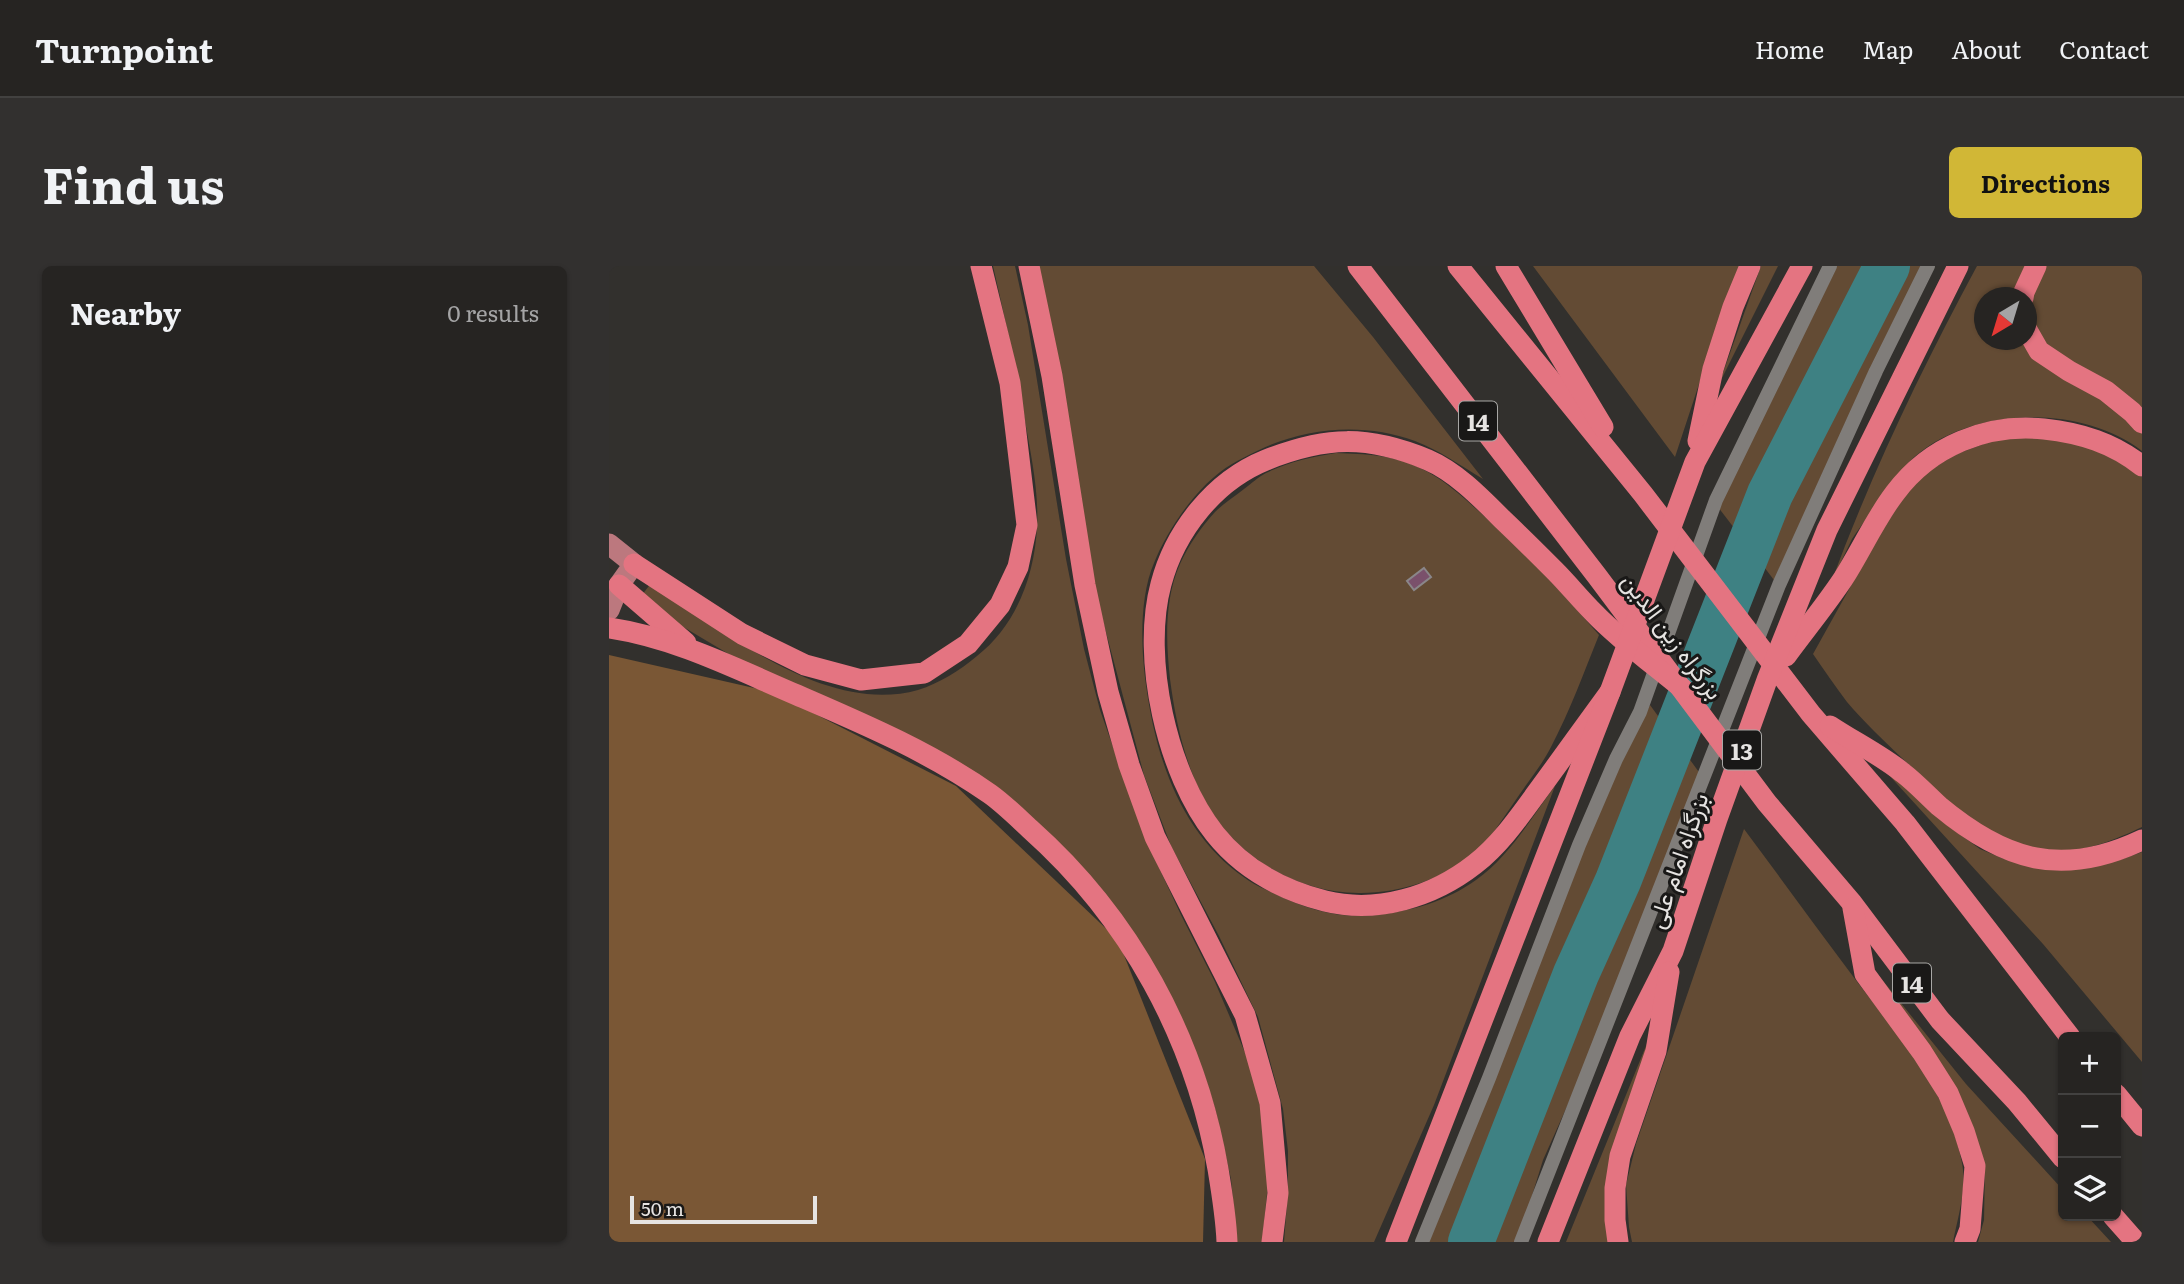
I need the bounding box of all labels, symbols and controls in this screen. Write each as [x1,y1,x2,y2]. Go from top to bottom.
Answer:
text: Turnpoint [35,24,213,73]
text: Home [1755,31,1824,66]
text: Map [1862,31,1913,66]
text: About [1951,31,2021,66]
text: Contact [2059,31,2149,66]
text: Find us [42,146,225,219]
button: Directions [1949,147,2142,218]
north arrow [1974,287,2037,350]
text: Nearby [70,290,181,334]
text: 0 results [447,295,539,329]
road number: 14 [1459,402,1497,440]
street label: بزرگراه زین الدین [1615,564,1733,706]
road number: 13 [1723,730,1761,770]
street label: بزرگراه امام علی [1636,788,1716,933]
road number: 14 [1893,964,1931,1002]
map controls [2058,1032,2121,1221]
button: + [2058,1032,2121,1095]
button: − [2058,1095,2121,1158]
button: layers [2058,1158,2121,1221]
scale bar [630,1193,817,1225]
text: 50 m [641,1194,684,1222]

